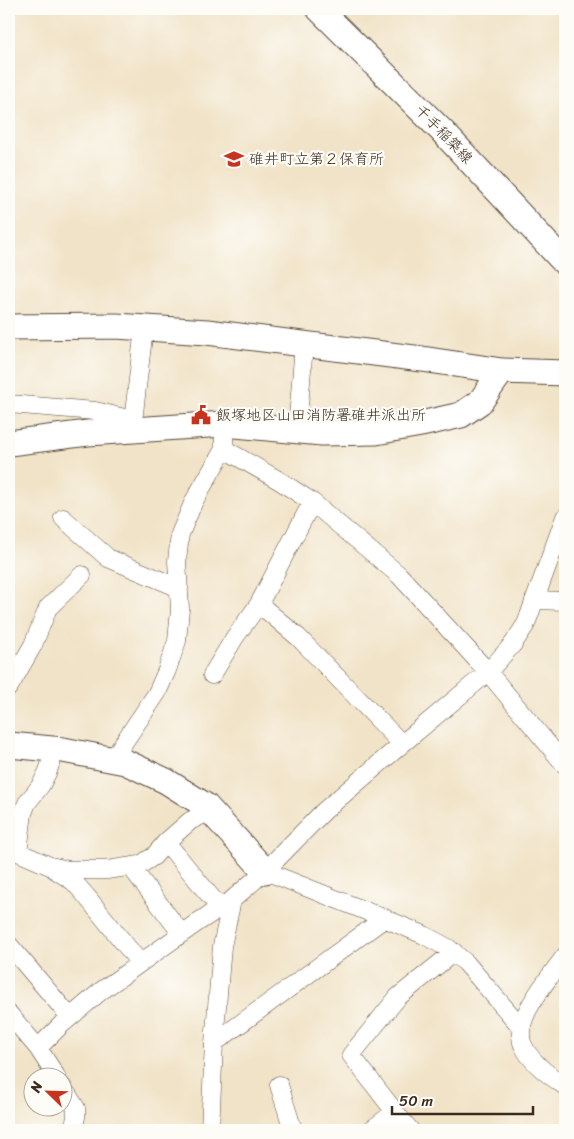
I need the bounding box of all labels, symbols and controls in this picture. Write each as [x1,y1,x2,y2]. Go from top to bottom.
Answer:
street label: 千手稲築線 [409,98,479,170]
place label: 碓井町立第２保育所 [249,146,384,172]
school or university icon: 碓井町立第２保育所 [223,148,245,170]
place label: 飯塚地区山田消防署碓井派出所 [216,402,426,428]
public building icon: 飯塚地区山田消防署碓井派出所 [190,404,212,426]
north arrow [22,1066,72,1116]
text: N [23,1077,50,1097]
scale bar [392,1084,533,1116]
text: 50 m [399,1088,434,1114]

